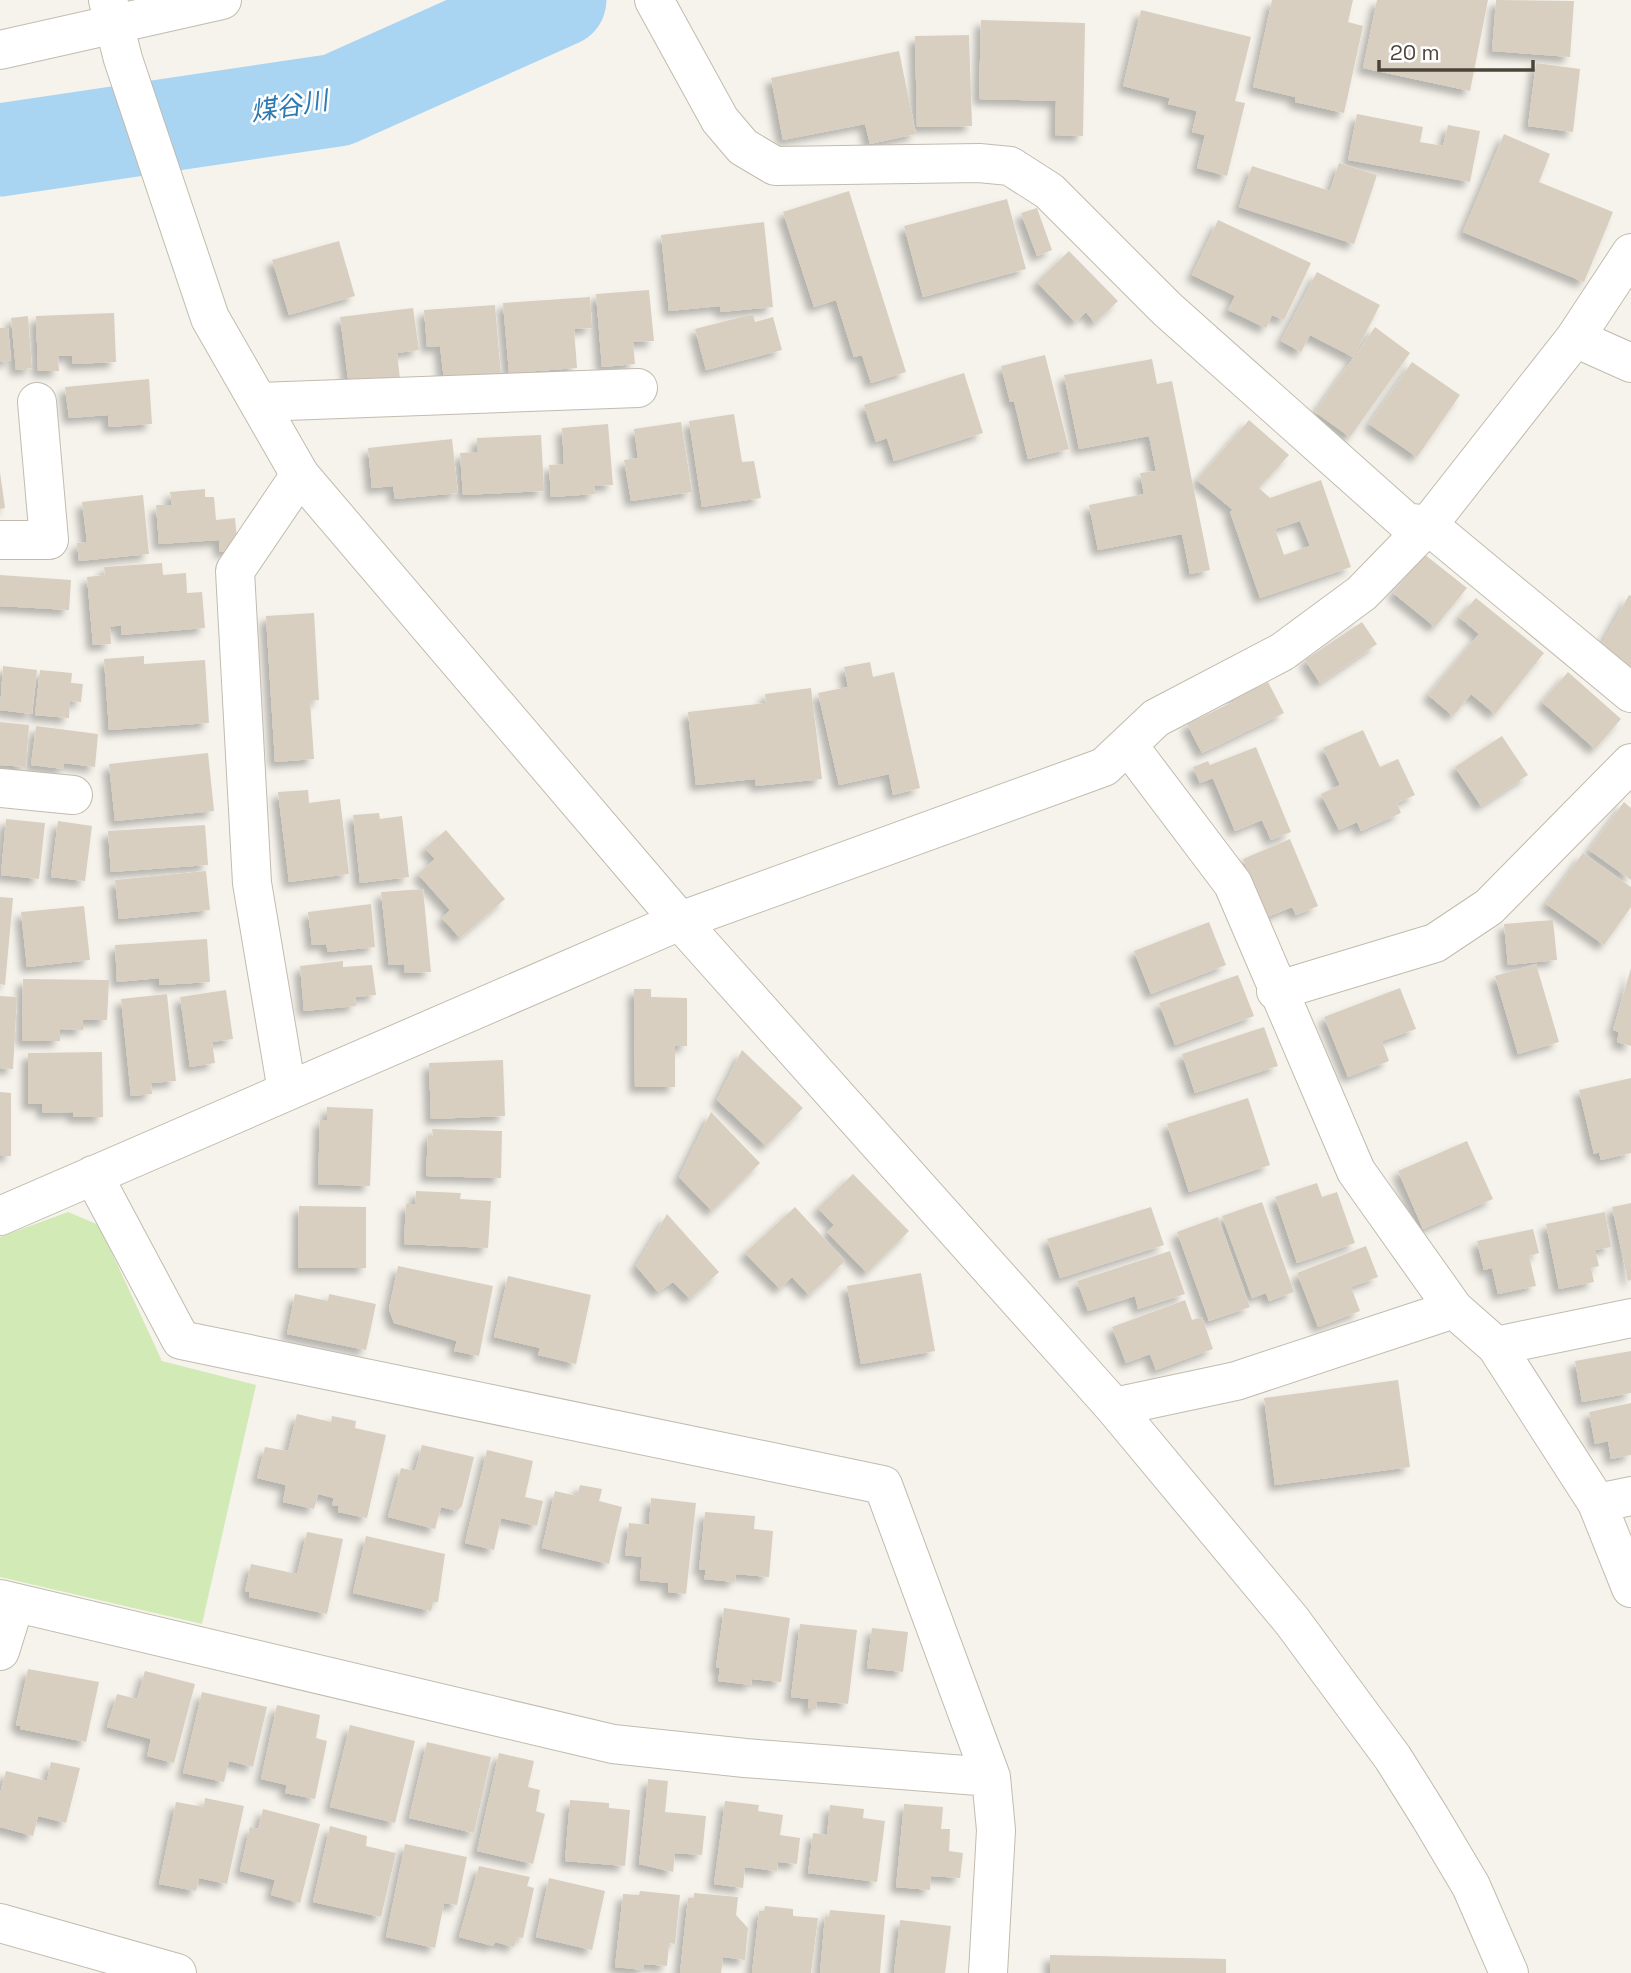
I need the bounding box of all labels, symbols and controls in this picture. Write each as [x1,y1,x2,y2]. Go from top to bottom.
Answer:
scale bar [1379,28,1533,72]
text: 20 m [1390,39,1440,66]
water label: 煤谷川 [248,83,333,129]

